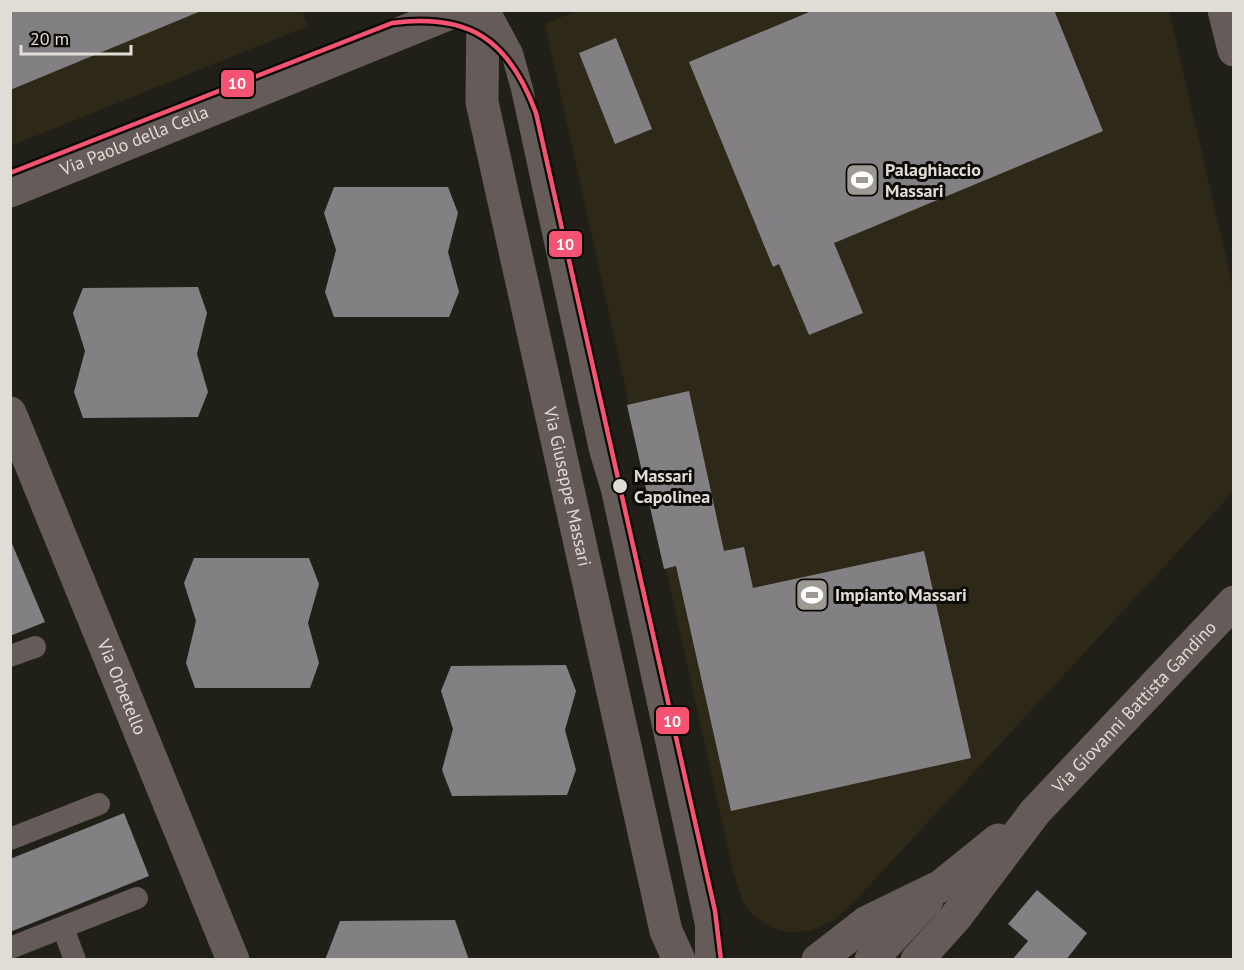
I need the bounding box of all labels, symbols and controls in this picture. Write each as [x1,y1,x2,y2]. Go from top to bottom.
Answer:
scale bar [21,18,130,56]
text: 20 m [30,27,69,50]
line badge: 10 [220,69,255,98]
text: 10 [228,73,246,93]
street label: Via Paolo della Cella [56,100,212,181]
place label: Palaghiaccio Massari [885,158,981,202]
sports icon: Palaghiaccio Massari [844,162,880,198]
line badge: 10 [548,230,583,258]
text: 10 [556,234,574,254]
street label: Via Giuseppe Massari [539,404,597,568]
place label: Massari Capolinea [634,464,710,508]
marker: Massari Capolinea [611,477,629,495]
sports icon: Impianto Massari [794,577,830,613]
place label: Impianto Massari [835,583,967,606]
street label: Via Giovanni Battista Gandino [1046,616,1221,798]
street label: Via Orbetello [92,635,152,738]
line badge: 10 [655,706,690,735]
text: 10 [663,711,681,731]

